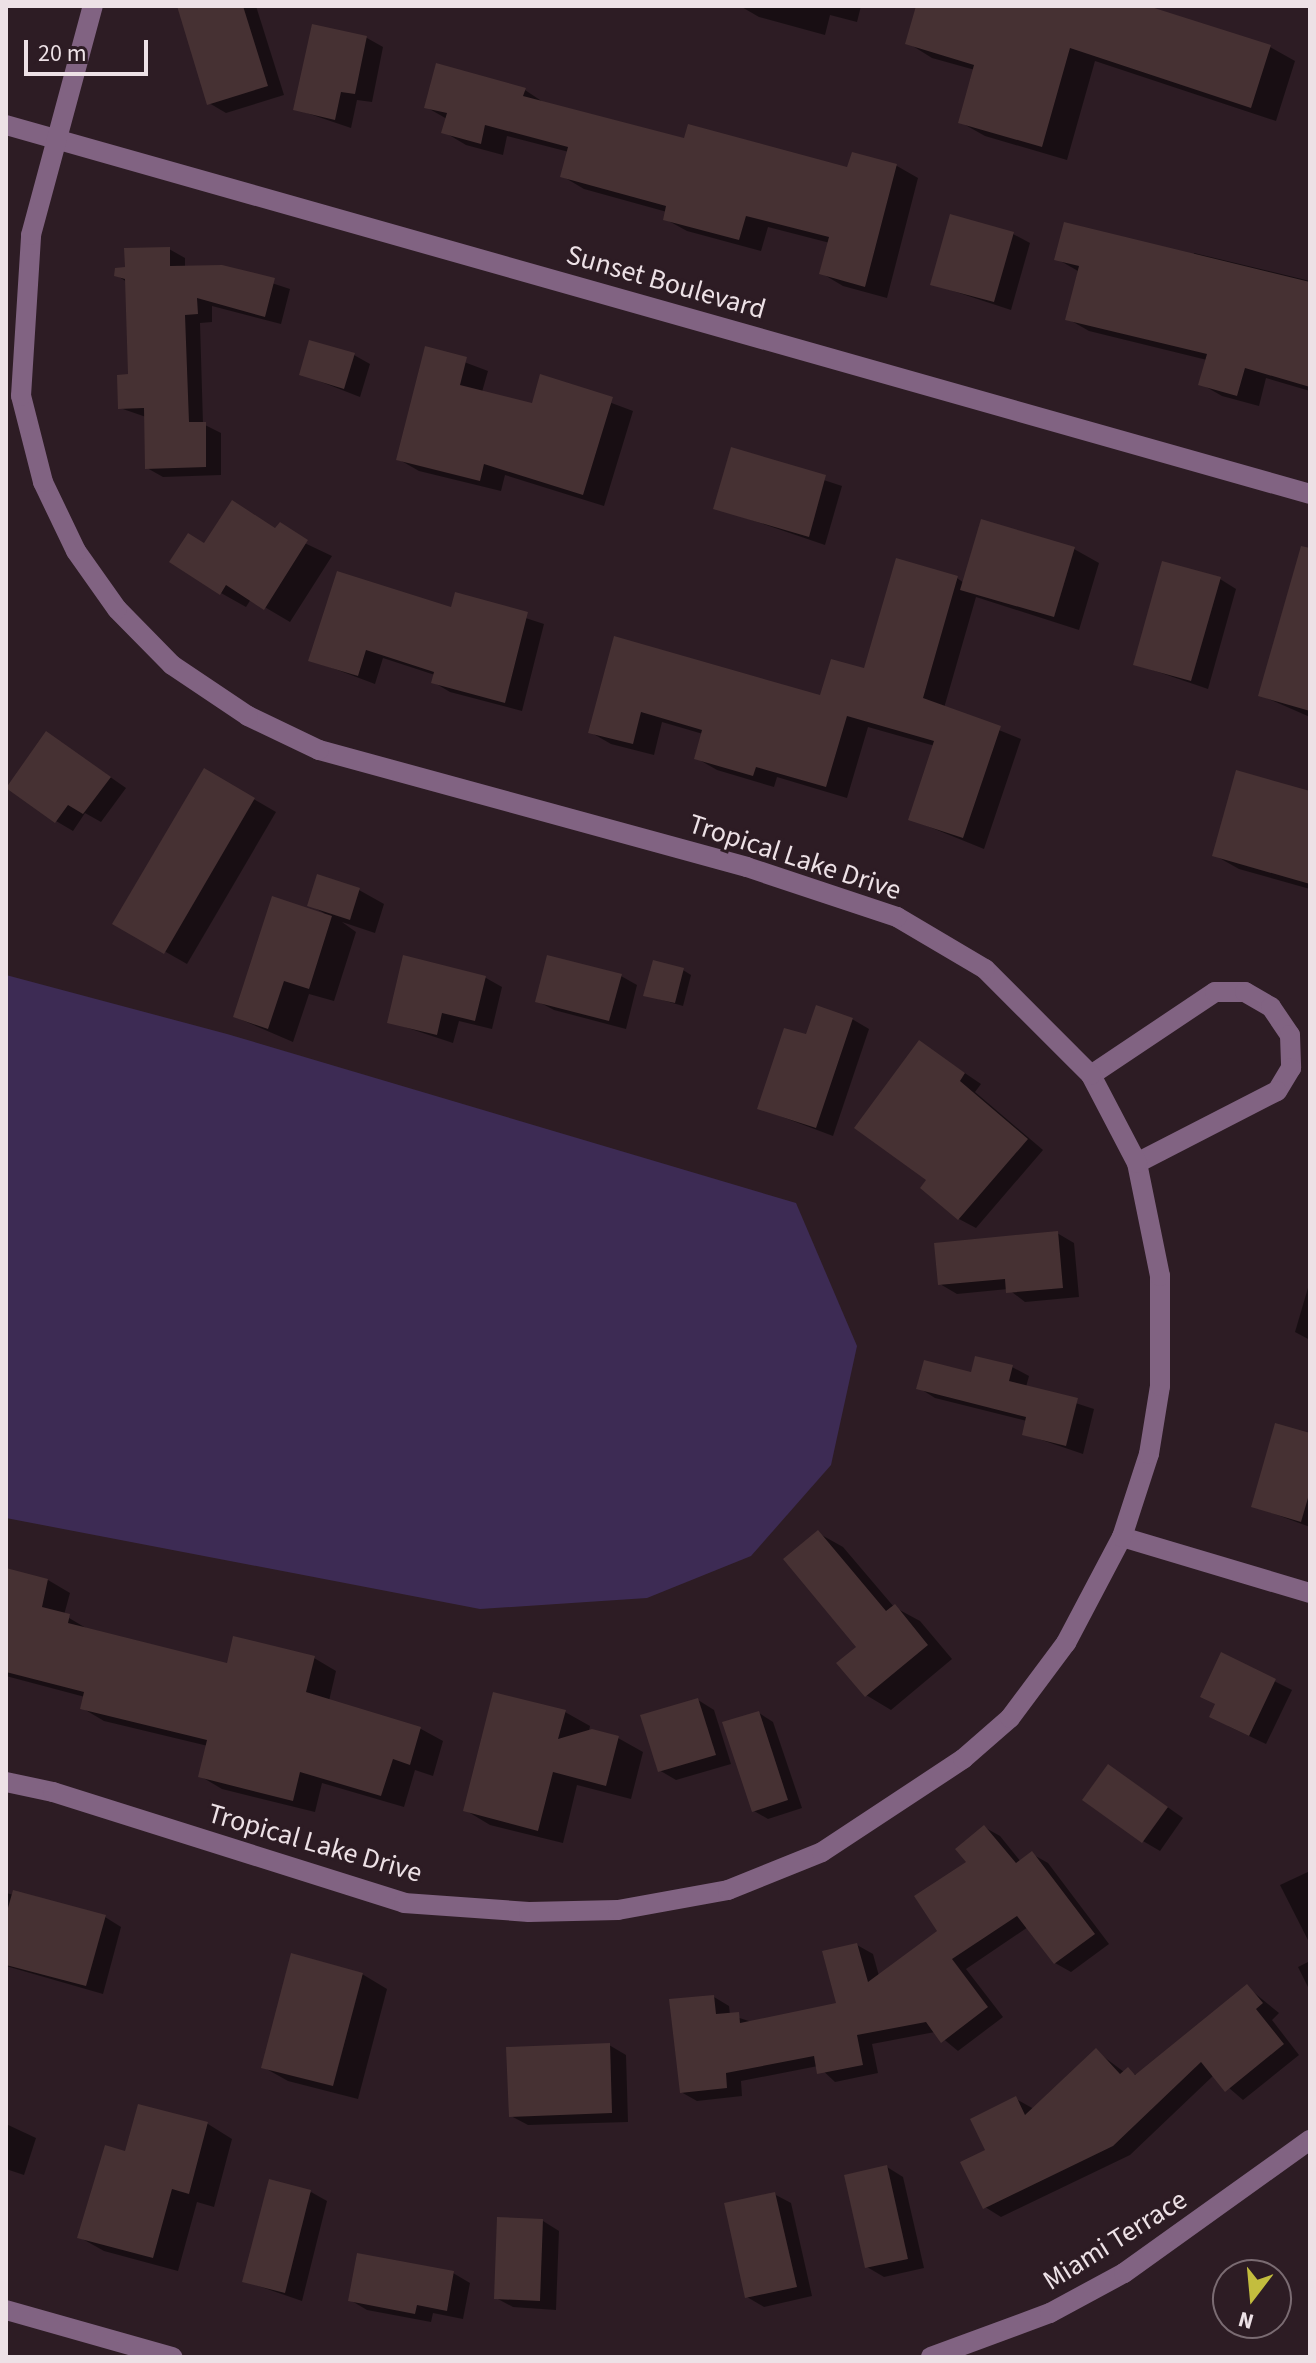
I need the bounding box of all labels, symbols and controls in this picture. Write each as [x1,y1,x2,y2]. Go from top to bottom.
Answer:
scale bar [28,24,152,74]
text: 20 m [38,36,87,71]
street label: Sunset Boulevard [563,238,769,326]
street label: Tropical Lake Drive [685,807,905,907]
street label: Tropical Lake Drive [204,1796,426,1890]
street label: Miami Terrace [1037,2183,1193,2297]
north arrow [1212,2259,1292,2339]
text: N [1234,2303,1257,2338]

